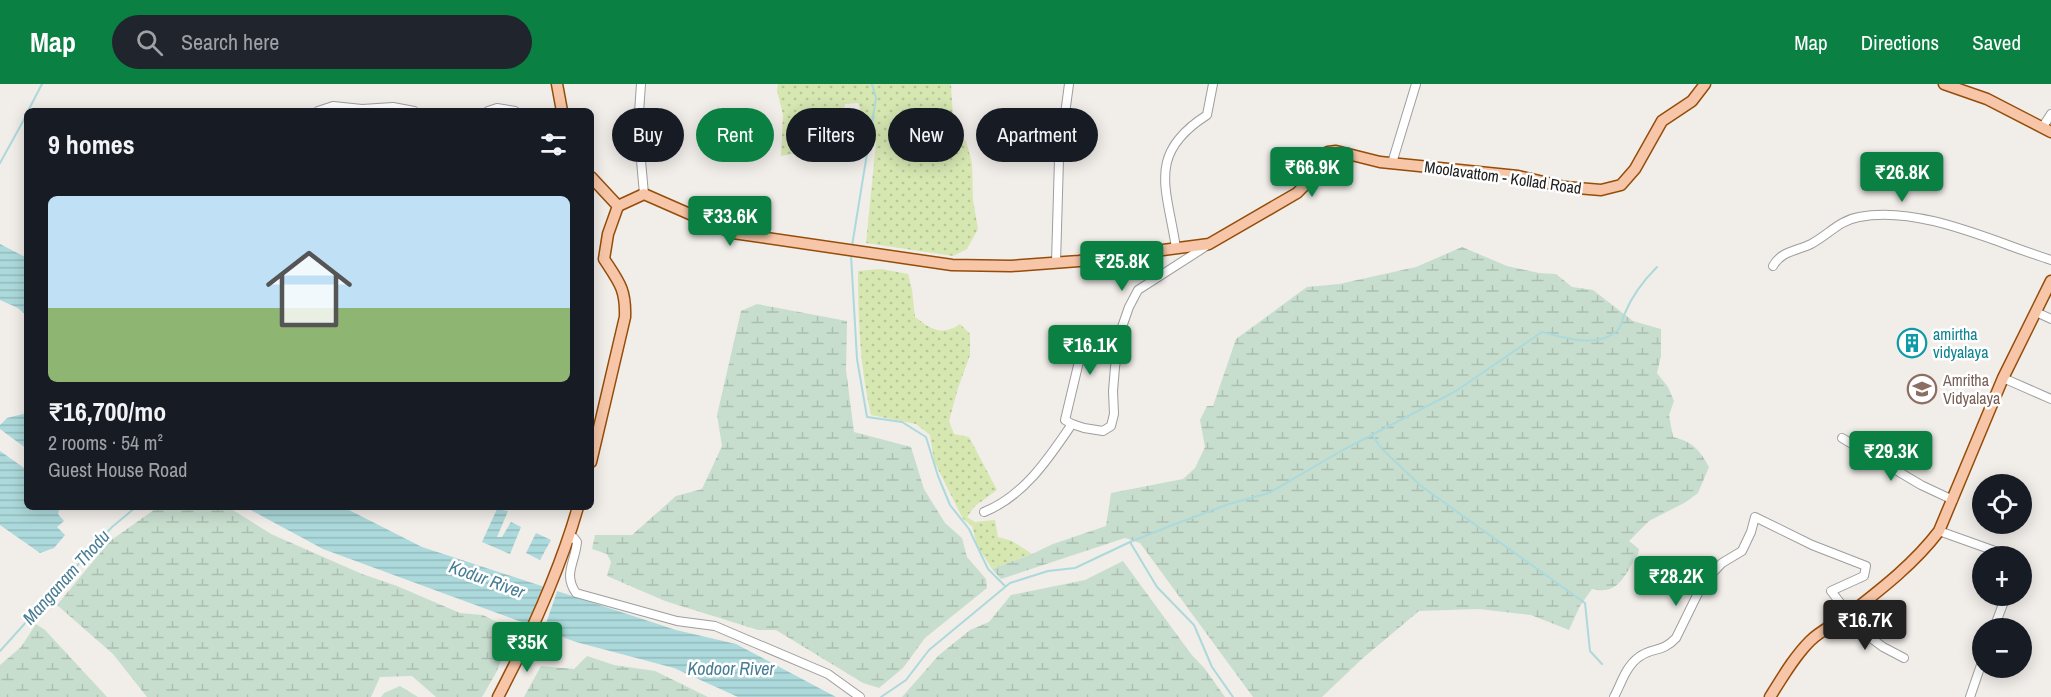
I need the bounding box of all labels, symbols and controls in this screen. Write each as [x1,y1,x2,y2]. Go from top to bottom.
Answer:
search box [112,15,532,69]
text: Map [30,23,76,61]
icon: search [133,26,166,59]
text: Search here [181,27,279,57]
text: Map [1794,28,1828,57]
text: Directions [1861,28,1939,57]
text: Saved [1972,28,2021,57]
chip: Buy [612,108,684,162]
chip: Rent [696,108,774,162]
chip: Filters [786,108,876,162]
chip: New [888,108,964,162]
chip: Apartment [976,108,1098,162]
text: 9 homes [48,127,135,162]
icon: filters [537,128,570,161]
pin: ₹66.9K [1263,147,1361,198]
pin: ₹26.8K [1853,152,1951,203]
text: ₹66.9K [1284,153,1340,180]
street label: Moolavattom - Kollad Road [1423,155,1583,199]
text: ₹26.8K [1874,158,1930,185]
pin: ₹33.6K [681,196,779,247]
text: ₹33.6K [702,202,758,229]
icon: home [255,235,363,343]
pin: ₹25.8K [1073,241,1171,292]
text: ₹25.8K [1094,247,1150,274]
place label: amirtha vidyalaya [1933,323,1989,363]
pin: ₹16.1K [1041,325,1139,376]
building icon: amirtha vidyalaya [1896,327,1928,359]
text: ₹16.1K [1062,331,1118,358]
place label: Amritha Vidyalaya [1942,369,2001,409]
school or university icon: Amritha Vidyalaya [1906,373,1938,405]
text: ₹16,700/mo [48,394,166,429]
text: 2 rooms · 54 m² [48,429,163,456]
pin: ₹29.3K [1842,431,1940,482]
text: ₹29.3K [1863,437,1919,464]
text: Guest House Road [48,456,187,483]
map controls [1972,474,2032,678]
button: locate [1972,474,2032,534]
water label: Manganam Thodu [17,524,115,630]
button: + [1972,546,2032,606]
water label: Kodur River [446,554,529,605]
pin: ₹28.2K [1627,556,1725,607]
text: ₹28.2K [1648,562,1704,589]
pin: ₹16.7K [1816,600,1914,651]
text: ₹16.7K [1837,606,1893,633]
button: − [1972,618,2032,678]
pin: ₹35K [491,622,563,673]
text: ₹35K [506,628,548,655]
water label: Kodoor River [688,656,776,681]

